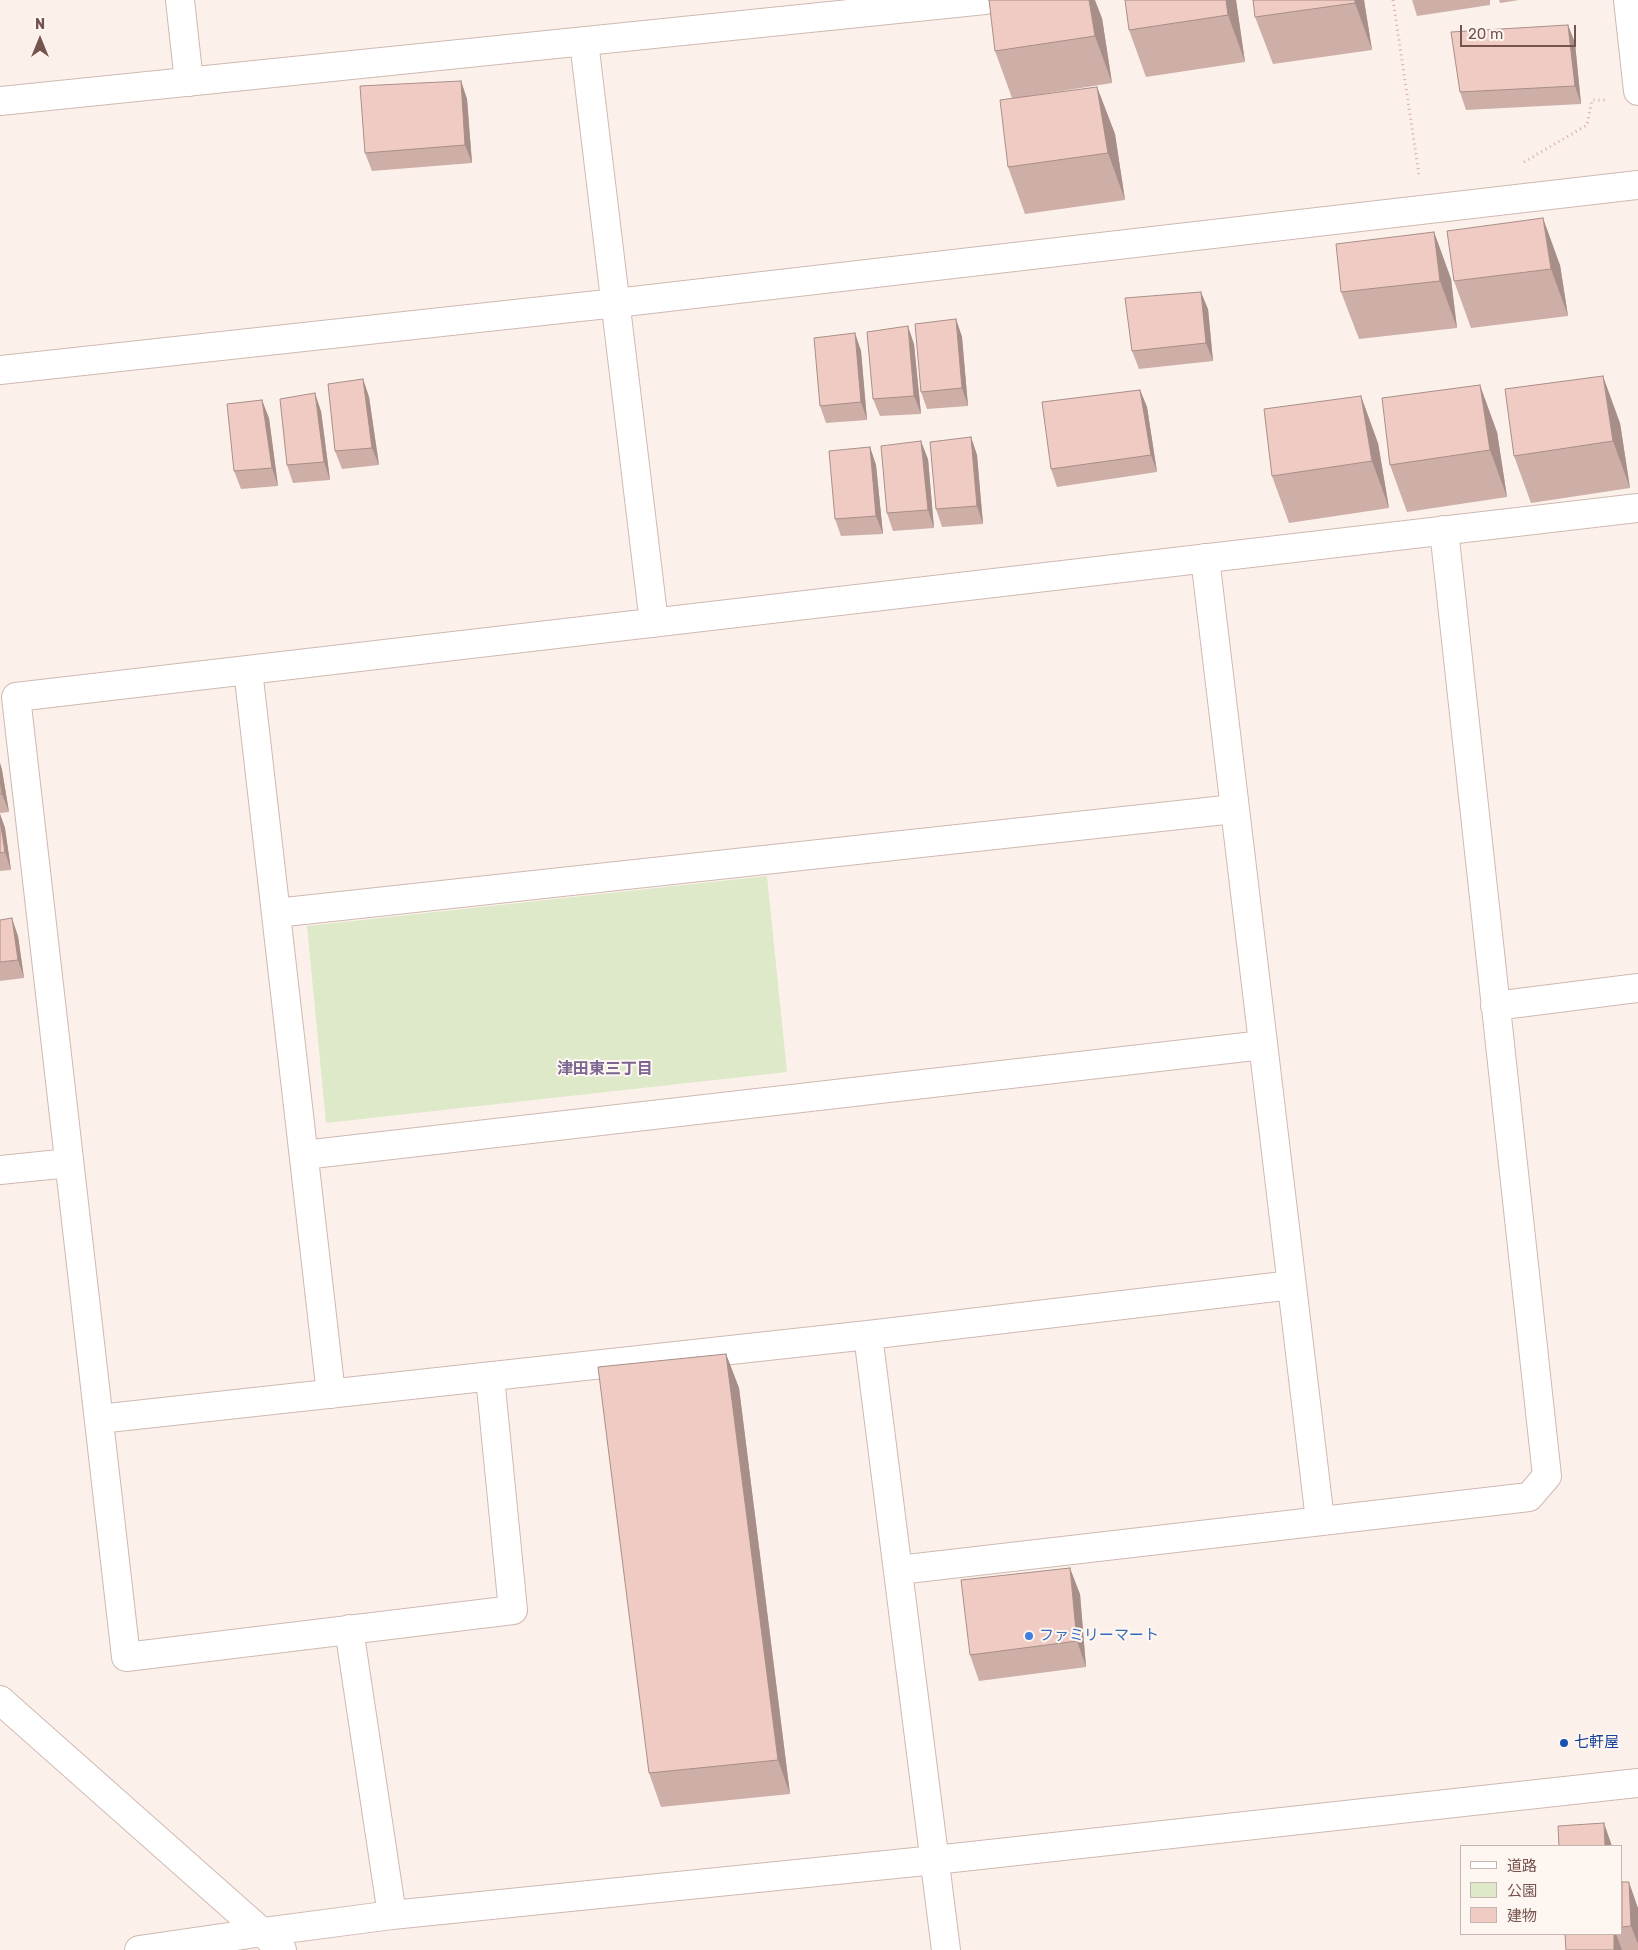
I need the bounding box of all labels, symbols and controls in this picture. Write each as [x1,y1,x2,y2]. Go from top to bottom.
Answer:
north arrow [15,15,65,65]
scale bar [1463,15,1579,47]
text: N [35,16,45,33]
text: 20 m [1468,25,1503,43]
district label: 津田東三丁目 [557,1059,653,1079]
place label: ファミリーマート [1039,1627,1159,1645]
marker: ファミリーマート [1023,1630,1035,1642]
place label: 七軒屋 [1574,1734,1619,1752]
marker: 七軒屋 [1558,1737,1570,1749]
legend [1460,1845,1623,1935]
text: 道路 [1507,1857,1537,1875]
text: 公園 [1507,1882,1537,1900]
text: 建物 [1507,1907,1537,1925]

